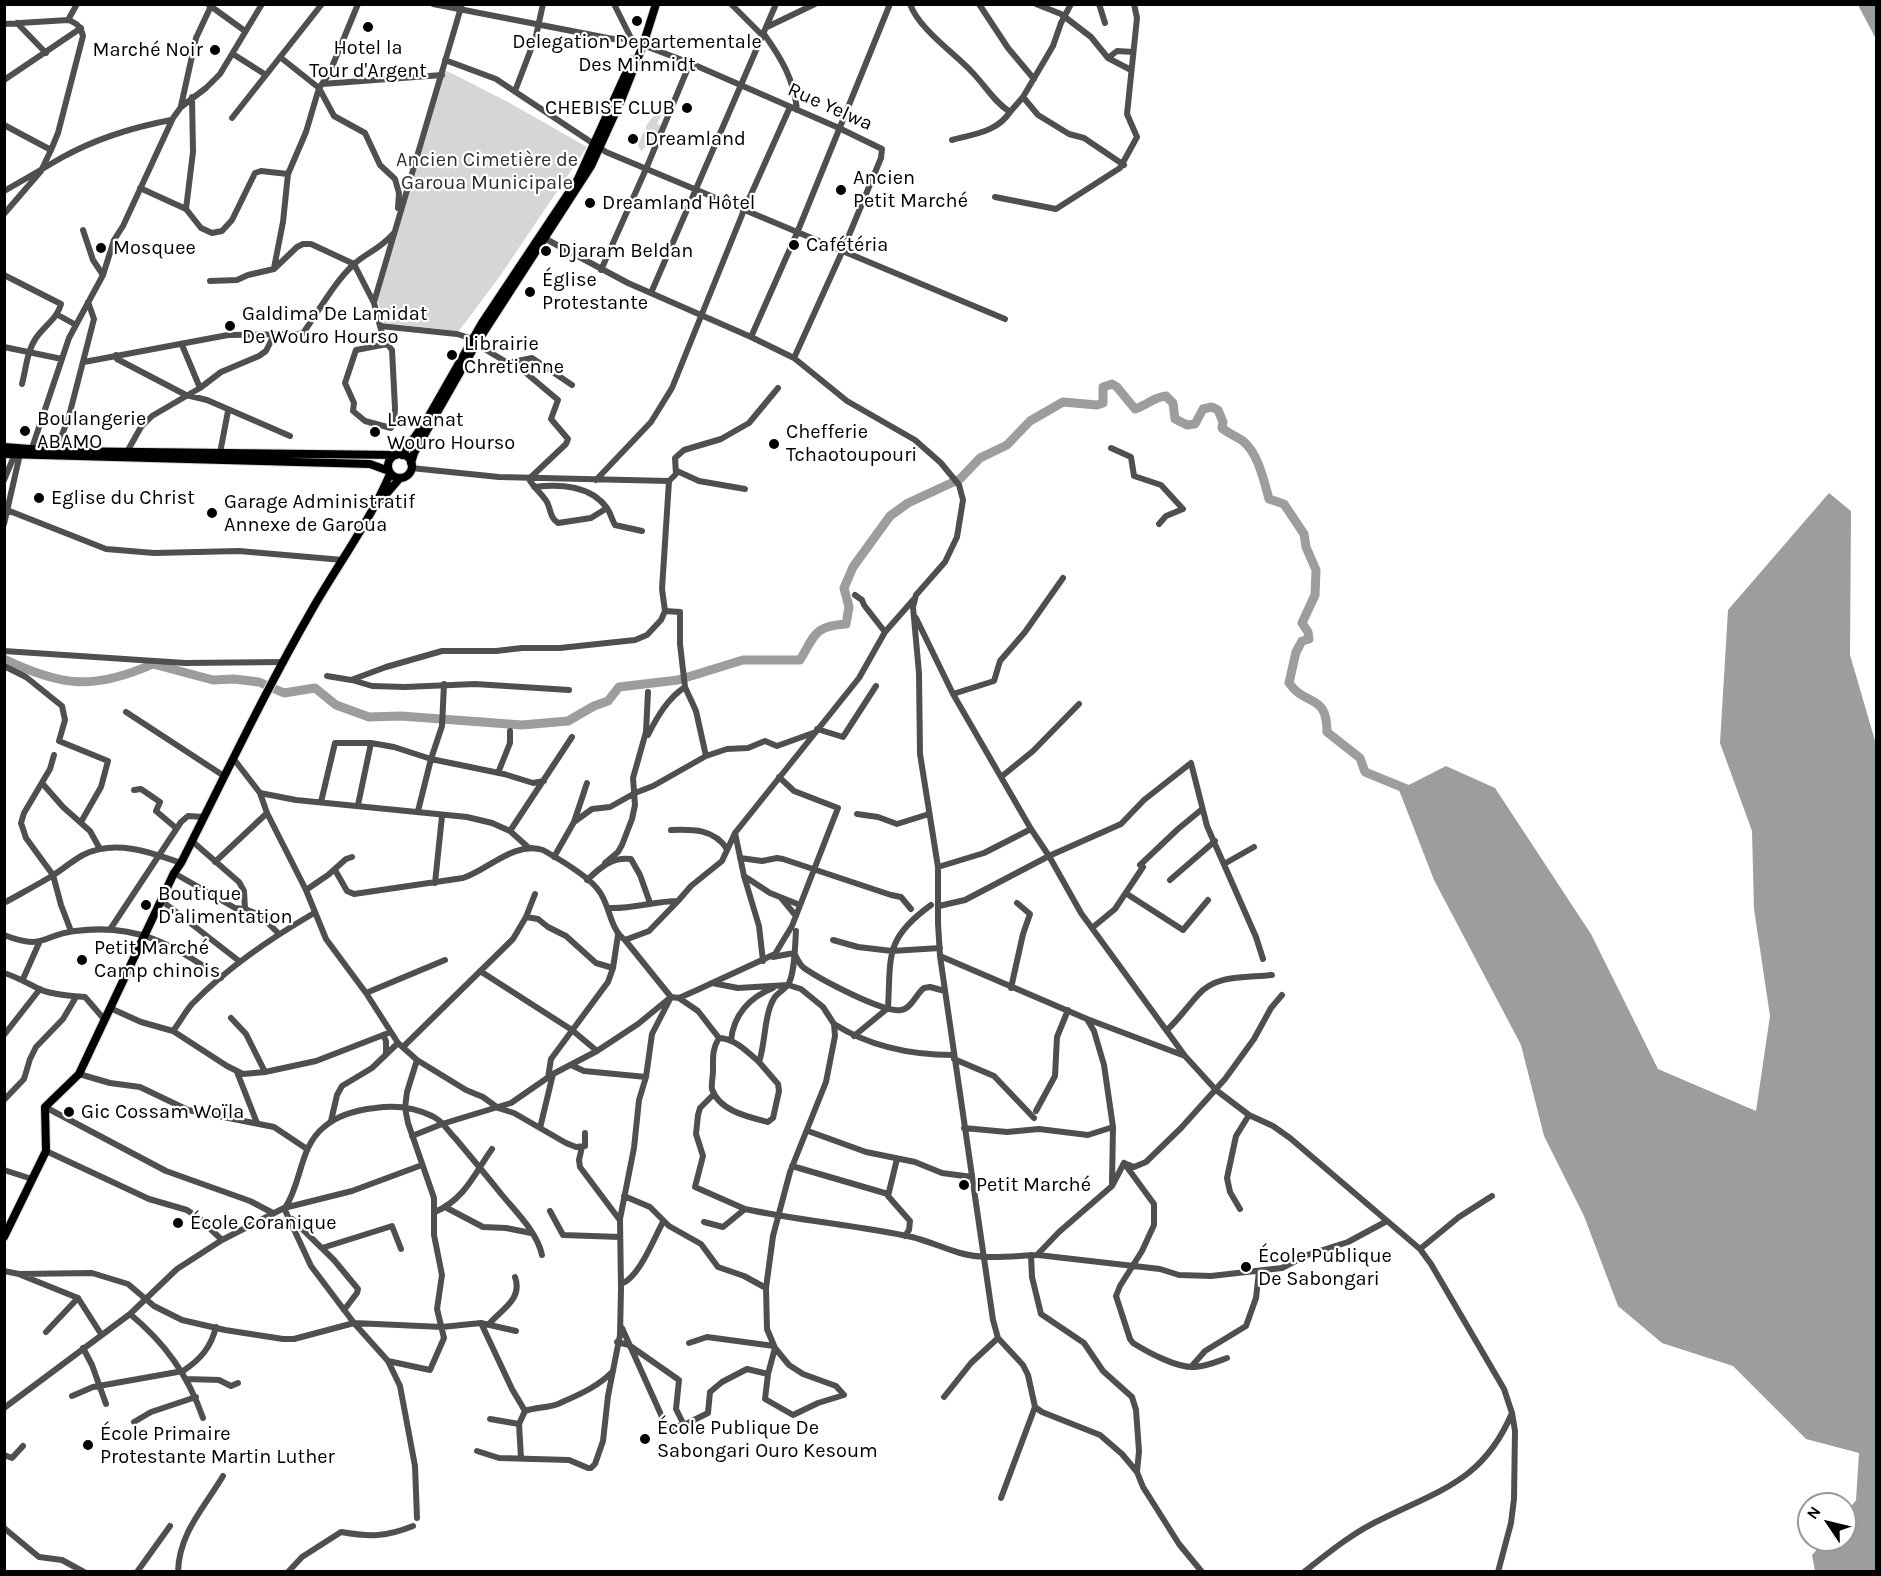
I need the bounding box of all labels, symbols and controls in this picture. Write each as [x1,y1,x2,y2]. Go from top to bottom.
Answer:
marker: Delegation Departementale Des Minmidt [630,14,644,28]
marker: Hotel la Tour d'Argent [361,20,375,34]
place label: Delegation Departementale Des Minmidt [512,30,762,77]
place label: Hotel la Tour d'Argent [309,36,427,83]
place label: Marché Noir [93,38,203,62]
marker: Marché Noir [208,43,222,57]
street label: Rue Yelwa [784,78,876,136]
place label: CHEBISE CLUB [545,96,675,120]
marker: CHEBISE CLUB [680,101,694,115]
place label: Dreamland [645,127,746,151]
marker: Dreamland [626,132,640,146]
park label: Ancien Cimetière de Garoua Municipale [396,148,578,195]
place label: Ancien Petit Marché [853,166,968,213]
marker: Ancien Petit Marché [834,183,848,197]
place label: Dreamland Hôtel [602,191,755,215]
marker: Dreamland Hôtel [583,196,597,210]
place label: Cafétéria [806,233,888,257]
place label: Mosquee [113,236,196,260]
marker: Cafétéria [787,238,801,252]
place label: Djaram Beldan [558,239,693,263]
marker: Mosquee [94,241,108,255]
marker: Djaram Beldan [539,244,553,258]
place label: Église Protestante [542,268,648,315]
marker: Église Protestante [523,285,537,299]
place label: Galdima De Lamidat De Wouro Hourso [242,302,427,349]
marker: Galdima De Lamidat De Wouro Hourso [223,319,237,333]
place label: Librairie Chretienne [464,332,564,379]
marker: Librairie Chretienne [445,348,459,362]
place label: Boulangerie ABAMO [37,407,146,454]
place label: Lawanat Wouro Hourso [387,408,515,455]
place label: Chefferie Tchaotoupouri [786,420,917,467]
marker: Boulangerie ABAMO [18,424,32,438]
marker: Lawanat Wouro Hourso [368,425,382,439]
marker: Chefferie Tchaotoupouri [767,437,781,451]
place label: Eglise du Christ [51,486,195,510]
place label: Garage Administratif Annexe de Garoua [224,490,415,537]
marker: Eglise du Christ [32,491,46,505]
marker: Garage Administratif Annexe de Garoua [205,506,219,520]
place label: Boutique D'alimentation [158,882,293,929]
marker: Boutique D'alimentation [139,898,153,912]
place label: Petit Marché Camp chinois [94,936,220,983]
marker: Petit Marché Camp chinois [75,953,89,967]
place label: Gic Cossam Woïla [81,1100,244,1124]
marker: Gic Cossam Woïla [62,1105,76,1119]
place label: Petit Marché [976,1173,1091,1197]
marker: Petit Marché [957,1178,971,1192]
place label: École Coranique [190,1211,337,1235]
marker: École Coranique [171,1216,185,1230]
place label: École Publique De Sabongari [1258,1244,1392,1291]
marker: École Publique De Sabongari [1239,1260,1253,1274]
place label: École Publique De Sabongari Ouro Kesoum [657,1416,878,1463]
place label: École Primaire Protestante Martin Luther [100,1422,335,1469]
marker: École Publique De Sabongari Ouro Kesoum [638,1432,652,1446]
marker: École Primaire Protestante Martin Luther [81,1438,95,1452]
north arrow [1797,1492,1857,1552]
text: N [1802,1502,1825,1523]

